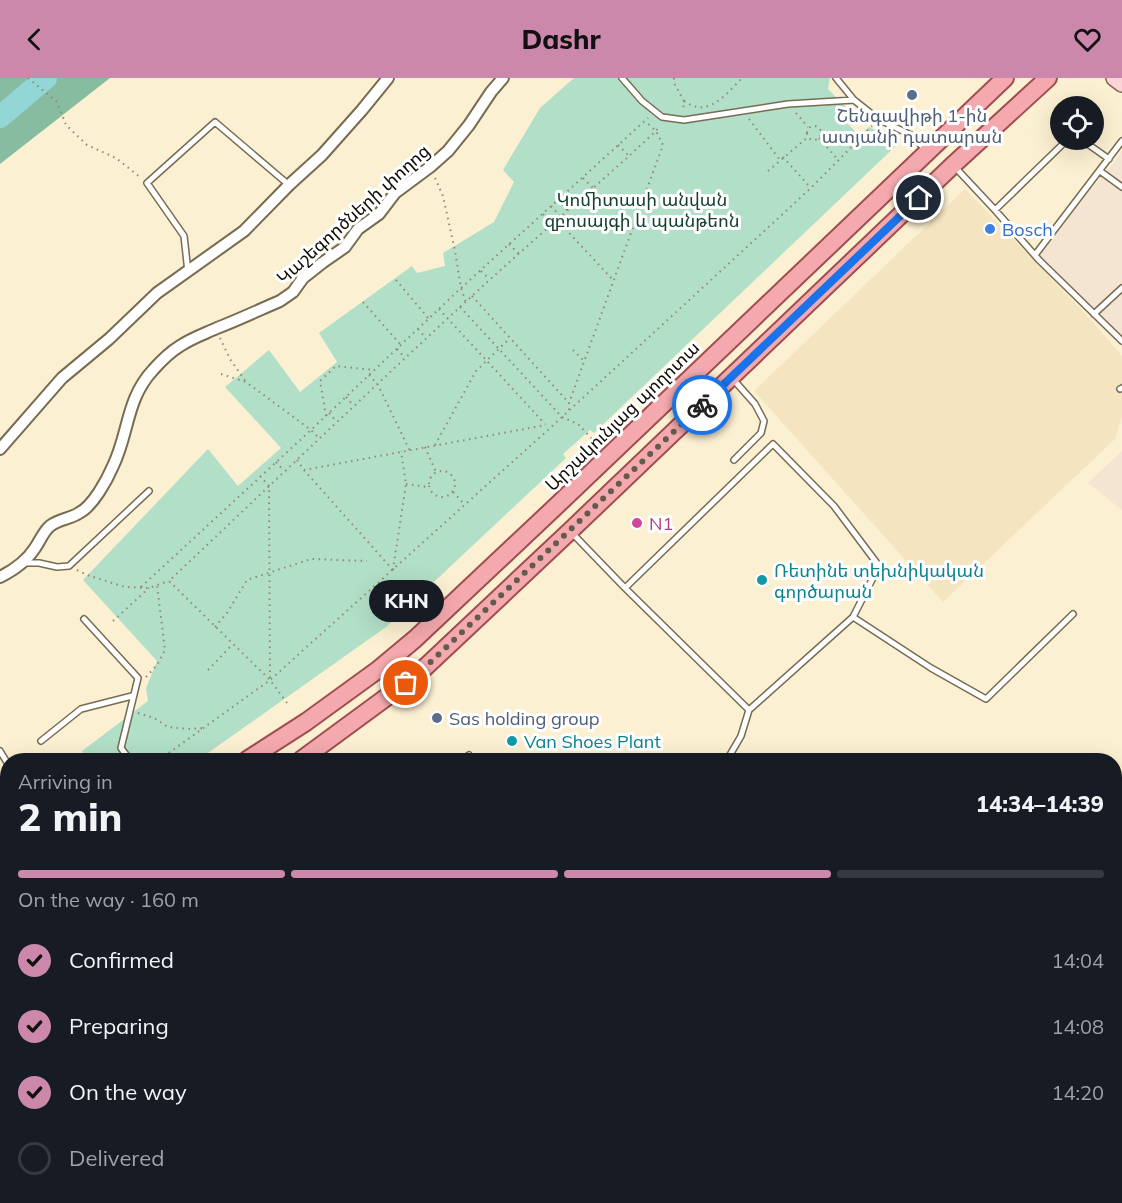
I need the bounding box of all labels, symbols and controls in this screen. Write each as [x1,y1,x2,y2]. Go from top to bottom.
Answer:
text: Dashr [521,22,601,56]
icon: back [18,23,51,56]
icon: heart [1071,23,1104,56]
marker: Շենգավիթի 1-ին ատյանի դատարան [905,88,919,102]
map controls [1050,96,1104,150]
button: locate [1050,96,1104,150]
place label: Շենգավիթի 1-ին ատյանի դատարան [822,104,1002,148]
street label: Կաշեգործների փողոց [272,139,434,289]
pin [893,172,944,223]
icon: home [902,181,935,214]
park label: Կոմիտասի անվան զբոսայգի և պանթեոն [544,188,740,232]
place label: Bosch [1002,218,1053,241]
marker: Bosch [983,222,997,236]
street label: Արշակունյաց պողոտա [540,336,704,496]
courier [672,375,732,435]
icon: bike [686,389,719,422]
place label: N1 [649,512,673,535]
marker: N1 [630,516,644,530]
place label: Ռետինե տեխնիկական գործարան [774,559,984,603]
marker: Ռետինե տեխնիկական գործարան [755,573,769,587]
callout: KHN [368,581,444,623]
text: KHN [384,588,429,613]
pin [380,657,431,708]
icon: bag [389,666,422,699]
place label: Sas holding group [449,707,600,730]
marker: Sas holding group [430,711,444,725]
place label: Van Shoes Plant [524,730,661,753]
marker: Van Shoes Plant [505,734,519,748]
text: Arriving in [18,769,113,794]
text: 14:34–14:39 [976,790,1104,818]
text: 2 min [18,792,123,841]
text: On the way · 160 m [18,887,199,912]
icon: check [18,944,51,977]
text: Confirmed [69,946,174,974]
text: 14:04 [1051,948,1104,973]
icon: check [18,1010,51,1043]
text: Preparing [69,1012,169,1040]
text: 14:08 [1051,1014,1104,1039]
icon: check [18,1076,51,1109]
text: On the way [69,1078,187,1106]
text: 14:20 [1051,1080,1104,1105]
text: Delivered [69,1144,164,1172]

